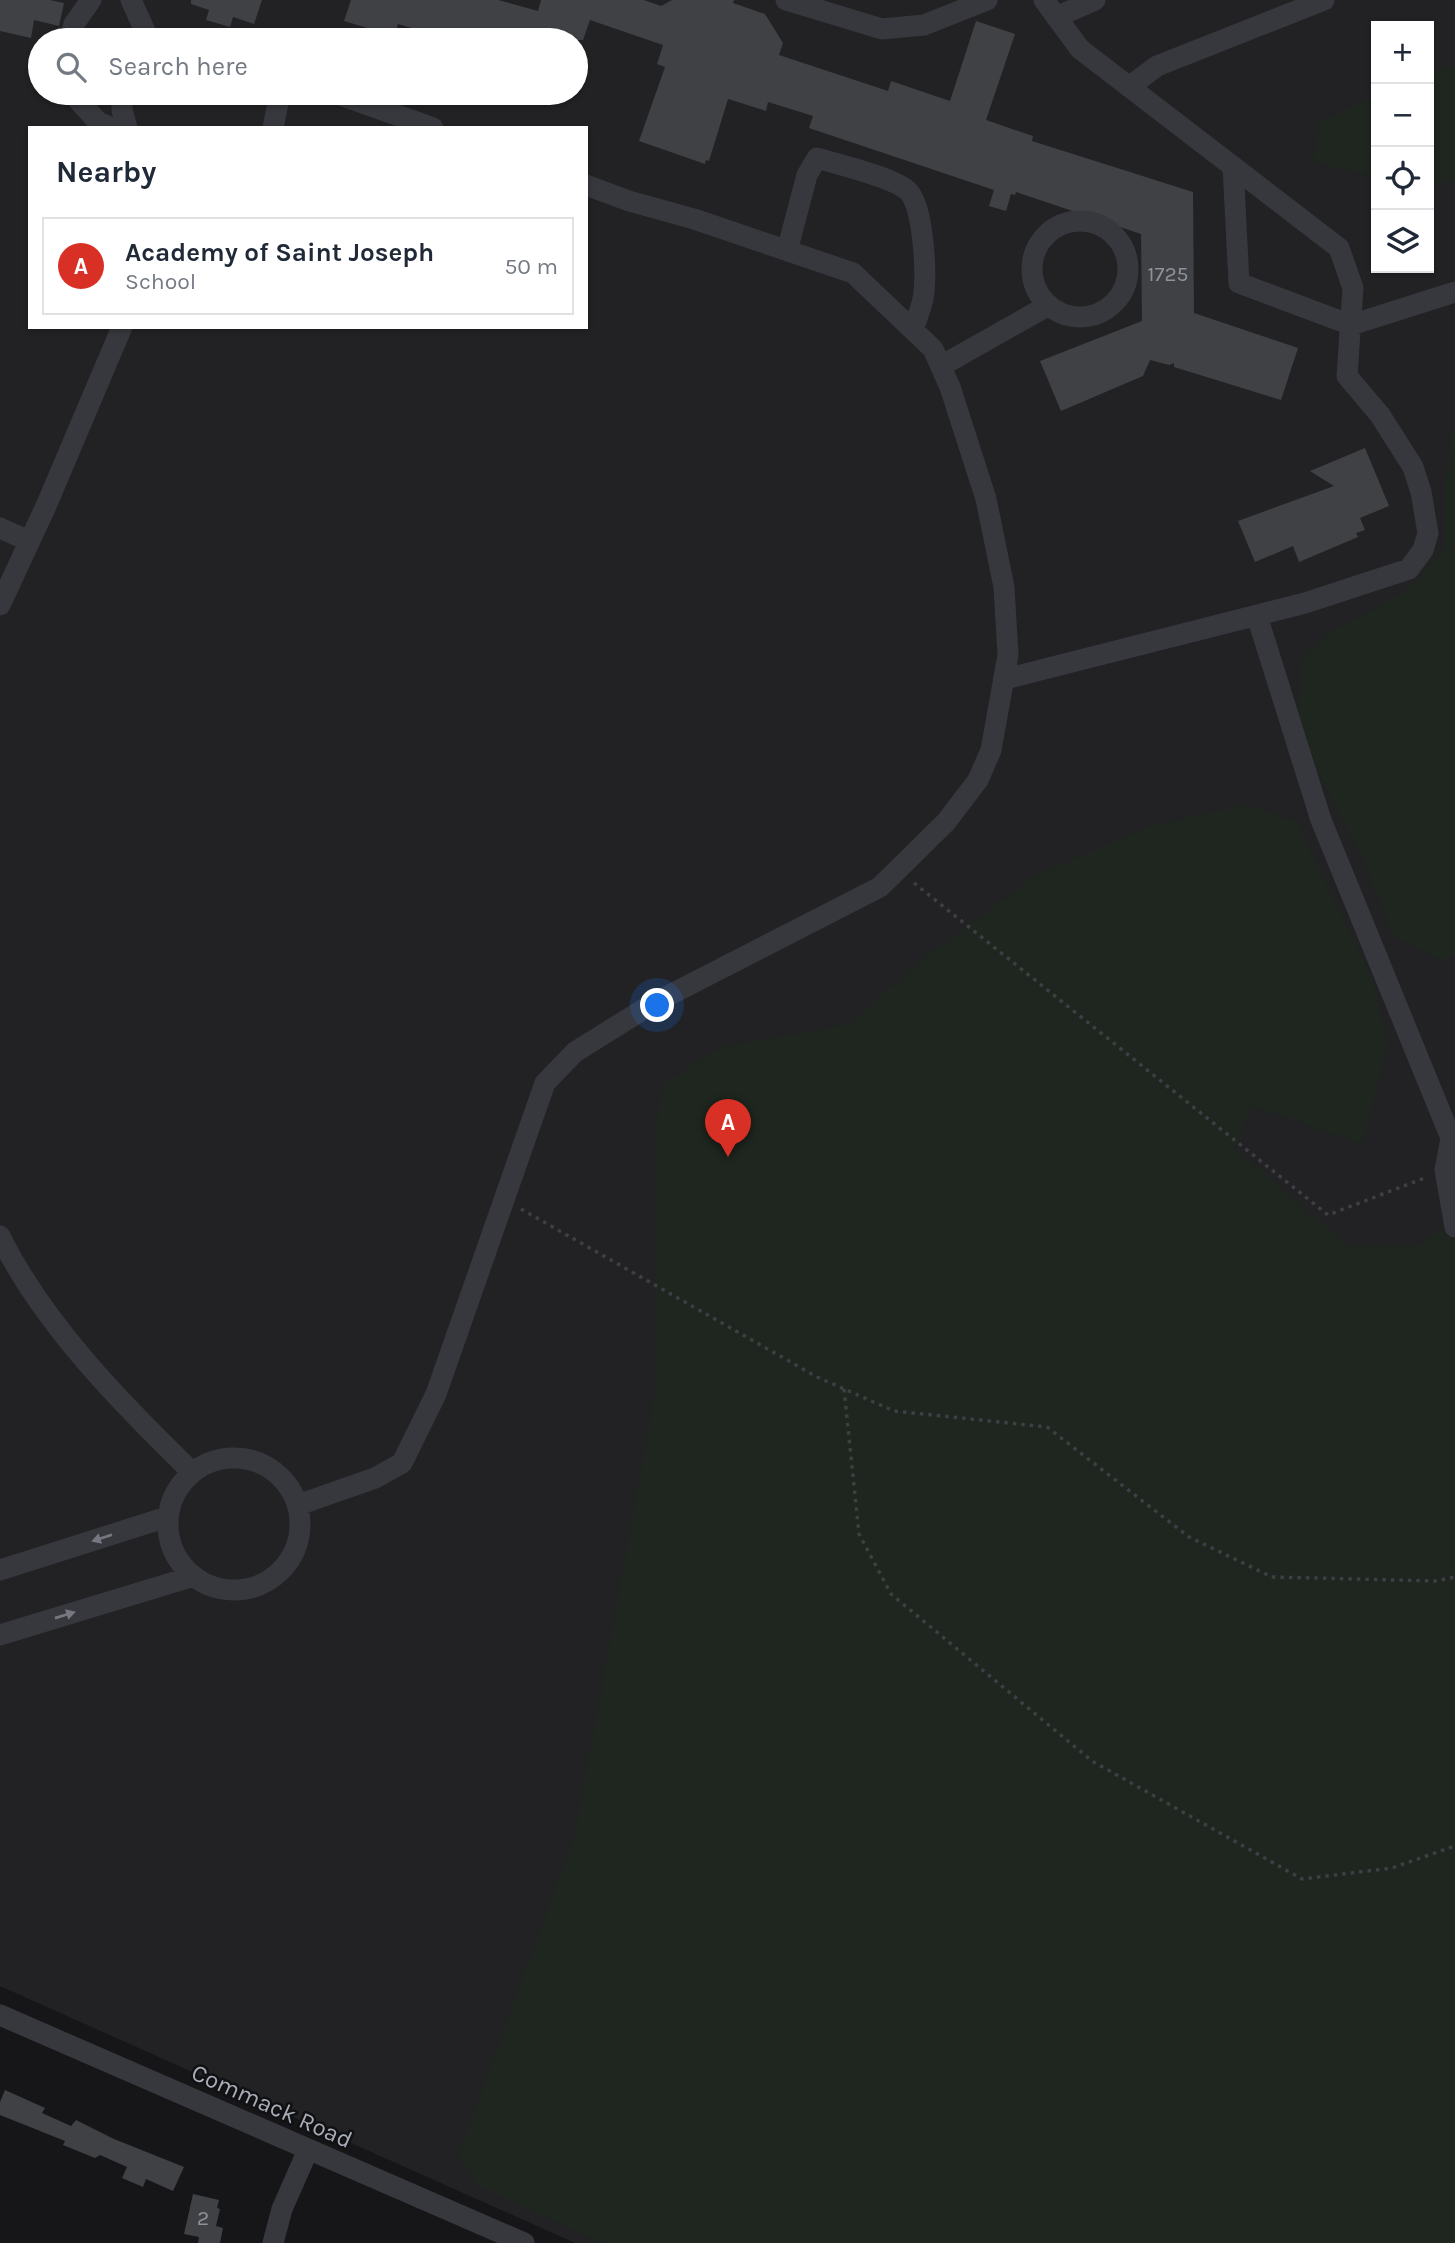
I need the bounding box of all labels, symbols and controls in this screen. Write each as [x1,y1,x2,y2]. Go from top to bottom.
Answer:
map controls [1371,21,1434,273]
button: + [1371,21,1434,84]
search box [28,28,588,105]
icon: search [52,48,90,86]
text: Search here [108,51,248,82]
button: − [1371,84,1434,147]
button: locate [1371,147,1434,210]
text: Nearby [56,154,156,190]
button: layers [1371,210,1434,273]
text: Academy of Saint Joseph [125,237,434,268]
text: A [74,253,88,280]
text: 50 m [504,253,558,280]
house number: 1725 [1148,262,1188,286]
text: School [125,268,196,295]
your location [640,988,674,1022]
pin: A [705,1099,751,1157]
one-way arrow [92,1533,113,1543]
one-way arrow [55,1609,76,1620]
street label: Commack Road [187,2058,357,2154]
house number: 2 [197,2206,209,2230]

